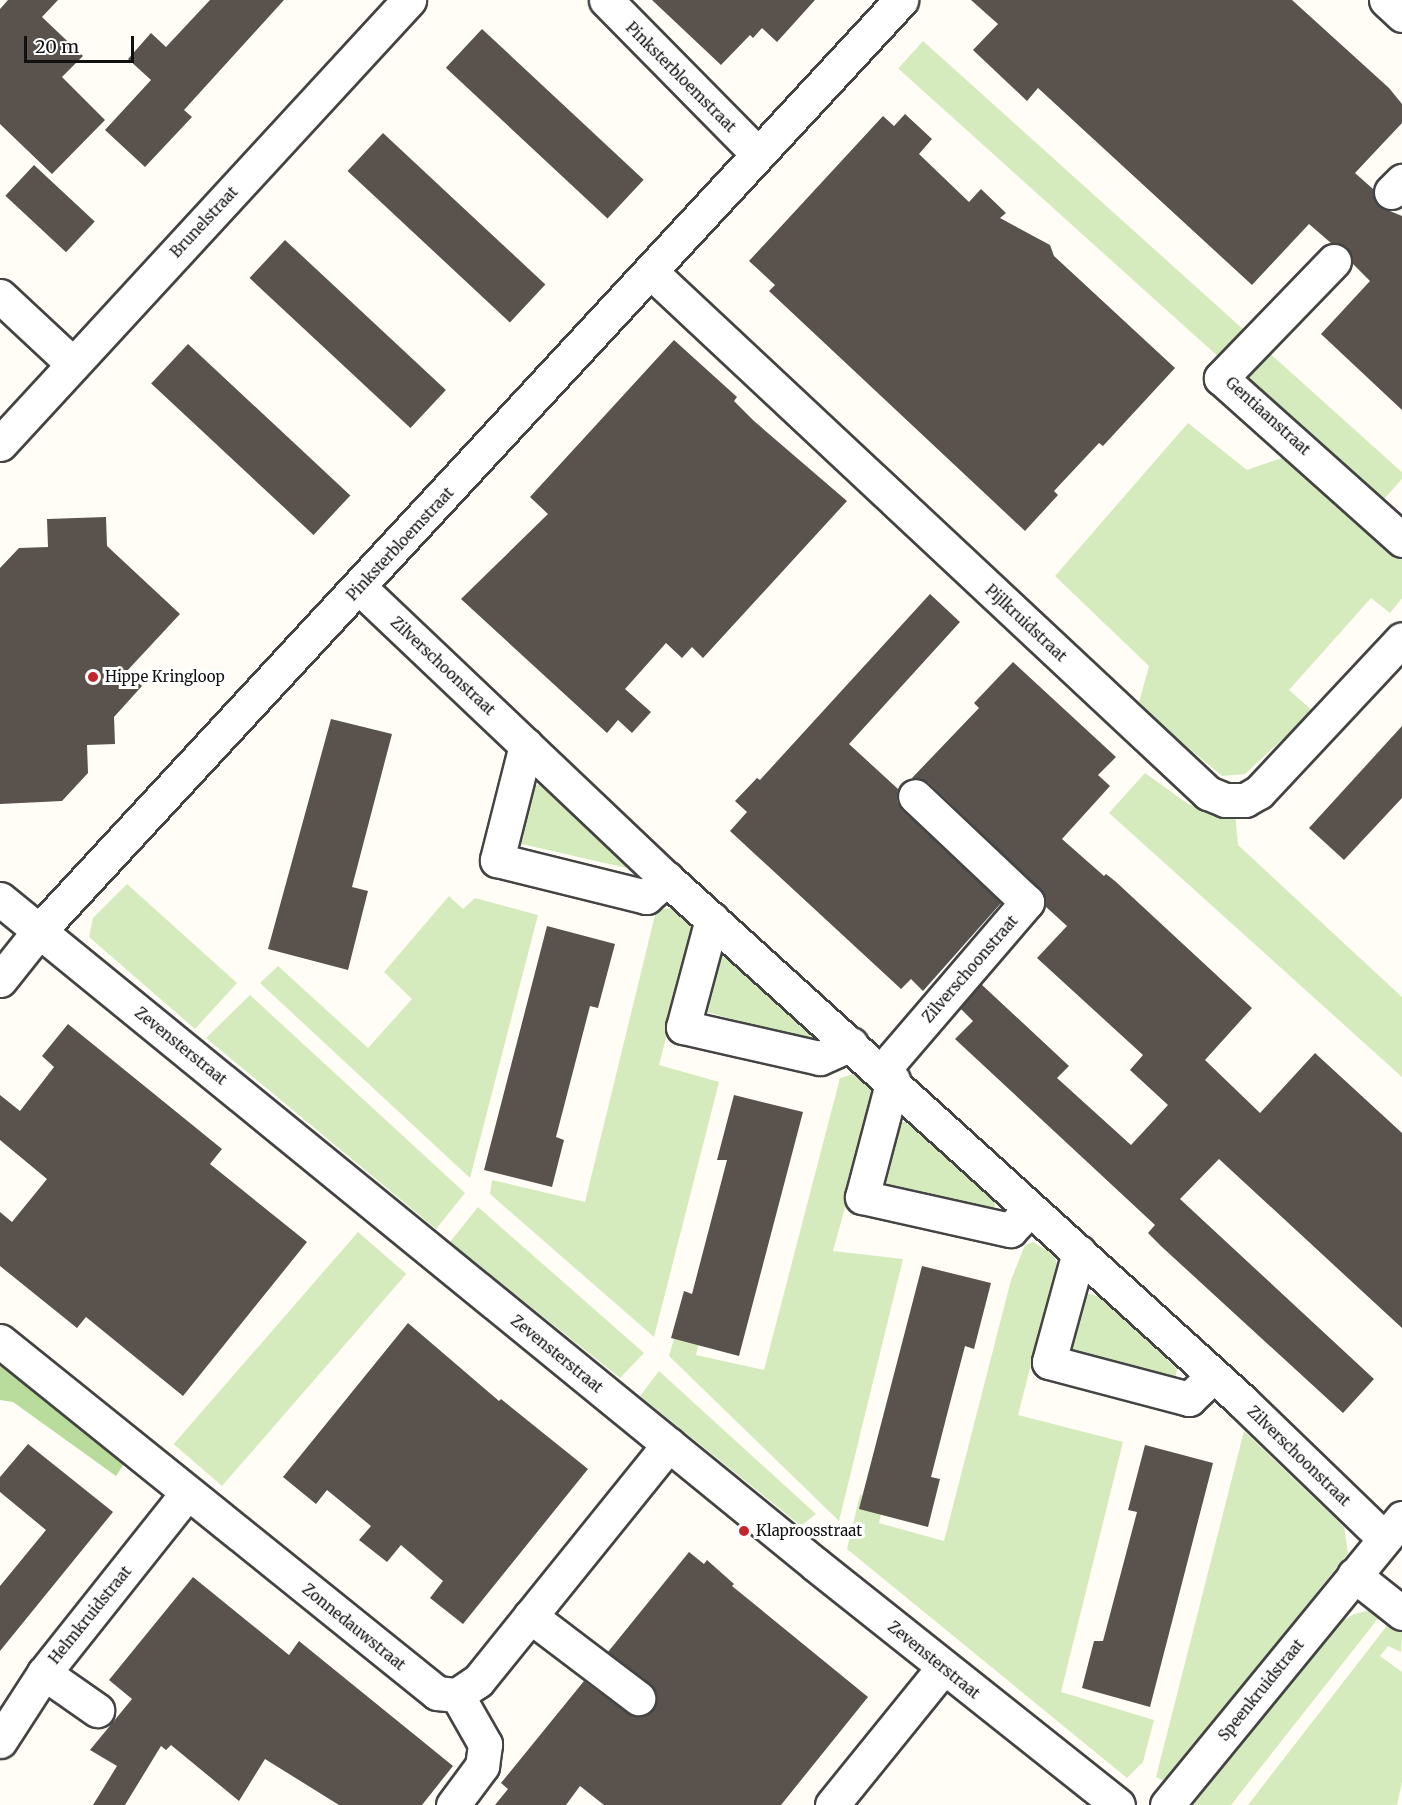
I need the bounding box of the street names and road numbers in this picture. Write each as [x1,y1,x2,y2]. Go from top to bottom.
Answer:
street label: Pinksterbloemstraat [622,18,740,136]
street label: Brunelstraat [167,183,241,261]
street label: Gentiaanstraat [1222,373,1314,459]
street label: Pinksterbloemstraat [343,484,457,604]
street label: Pijlkruidstraat [982,581,1070,665]
street label: Zilverschoonstraat [387,613,499,719]
street label: Zilverschoonstraat [919,912,1021,1026]
street label: Zevensterstraat [131,1003,231,1089]
street label: Zevensterstraat [507,1311,607,1397]
street label: Zilverschoonstraat [1244,1402,1354,1510]
street label: Helmkruidstraat [45,1563,135,1667]
street label: Zonnedauwstraat [299,1580,409,1674]
street label: Zevensterstraat [884,1617,984,1703]
street label: Speenkruidstraat [1214,1636,1308,1744]

